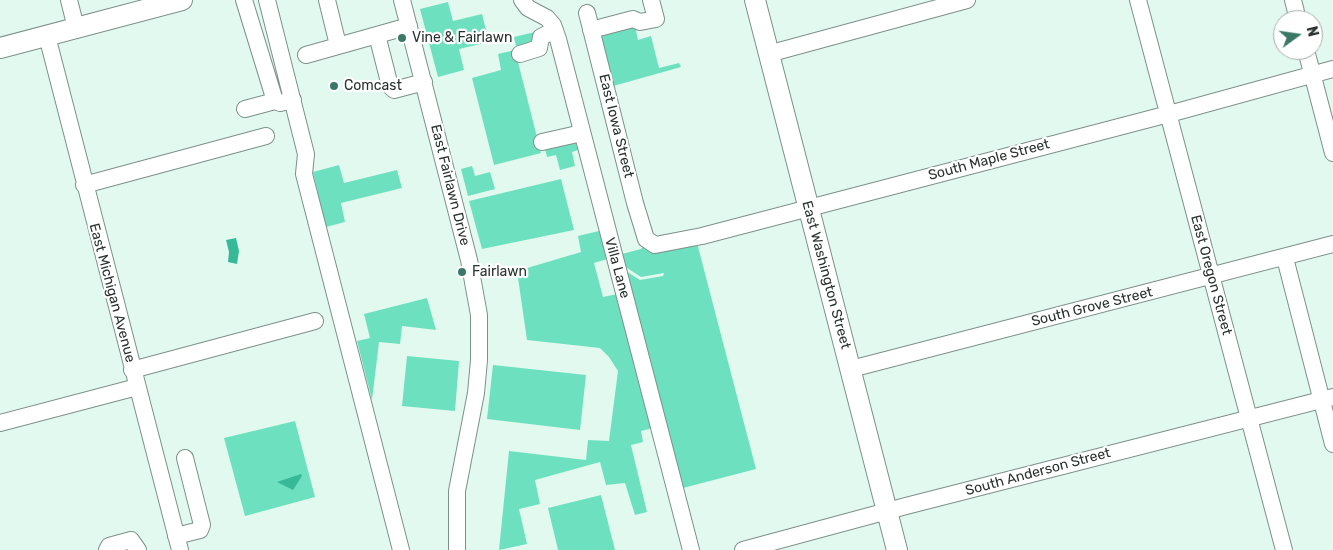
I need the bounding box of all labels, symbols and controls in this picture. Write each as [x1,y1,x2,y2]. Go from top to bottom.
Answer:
north arrow [1273,10,1323,60]
text: N [1303,25,1322,38]
place label: Vine & Fairlawn [412,30,512,46]
marker: Vine & Fairlawn [396,32,408,44]
street label: East Iowa Street [595,72,637,180]
place label: Comcast [344,78,402,94]
marker: Comcast [328,80,340,92]
street label: East Fairlawn Drive [427,123,473,247]
street label: South Maple Street [926,136,1052,184]
street label: East Washington Street [798,199,854,351]
street label: East Oregon Street [1187,213,1235,337]
street label: East Michigan Avenue [85,222,139,364]
street label: Villa Lane [601,236,633,300]
place label: Fairlawn [472,264,527,280]
marker: Fairlawn [456,266,468,278]
street label: South Grove Street [1030,284,1154,330]
street label: South Anderson Street [964,445,1112,499]

